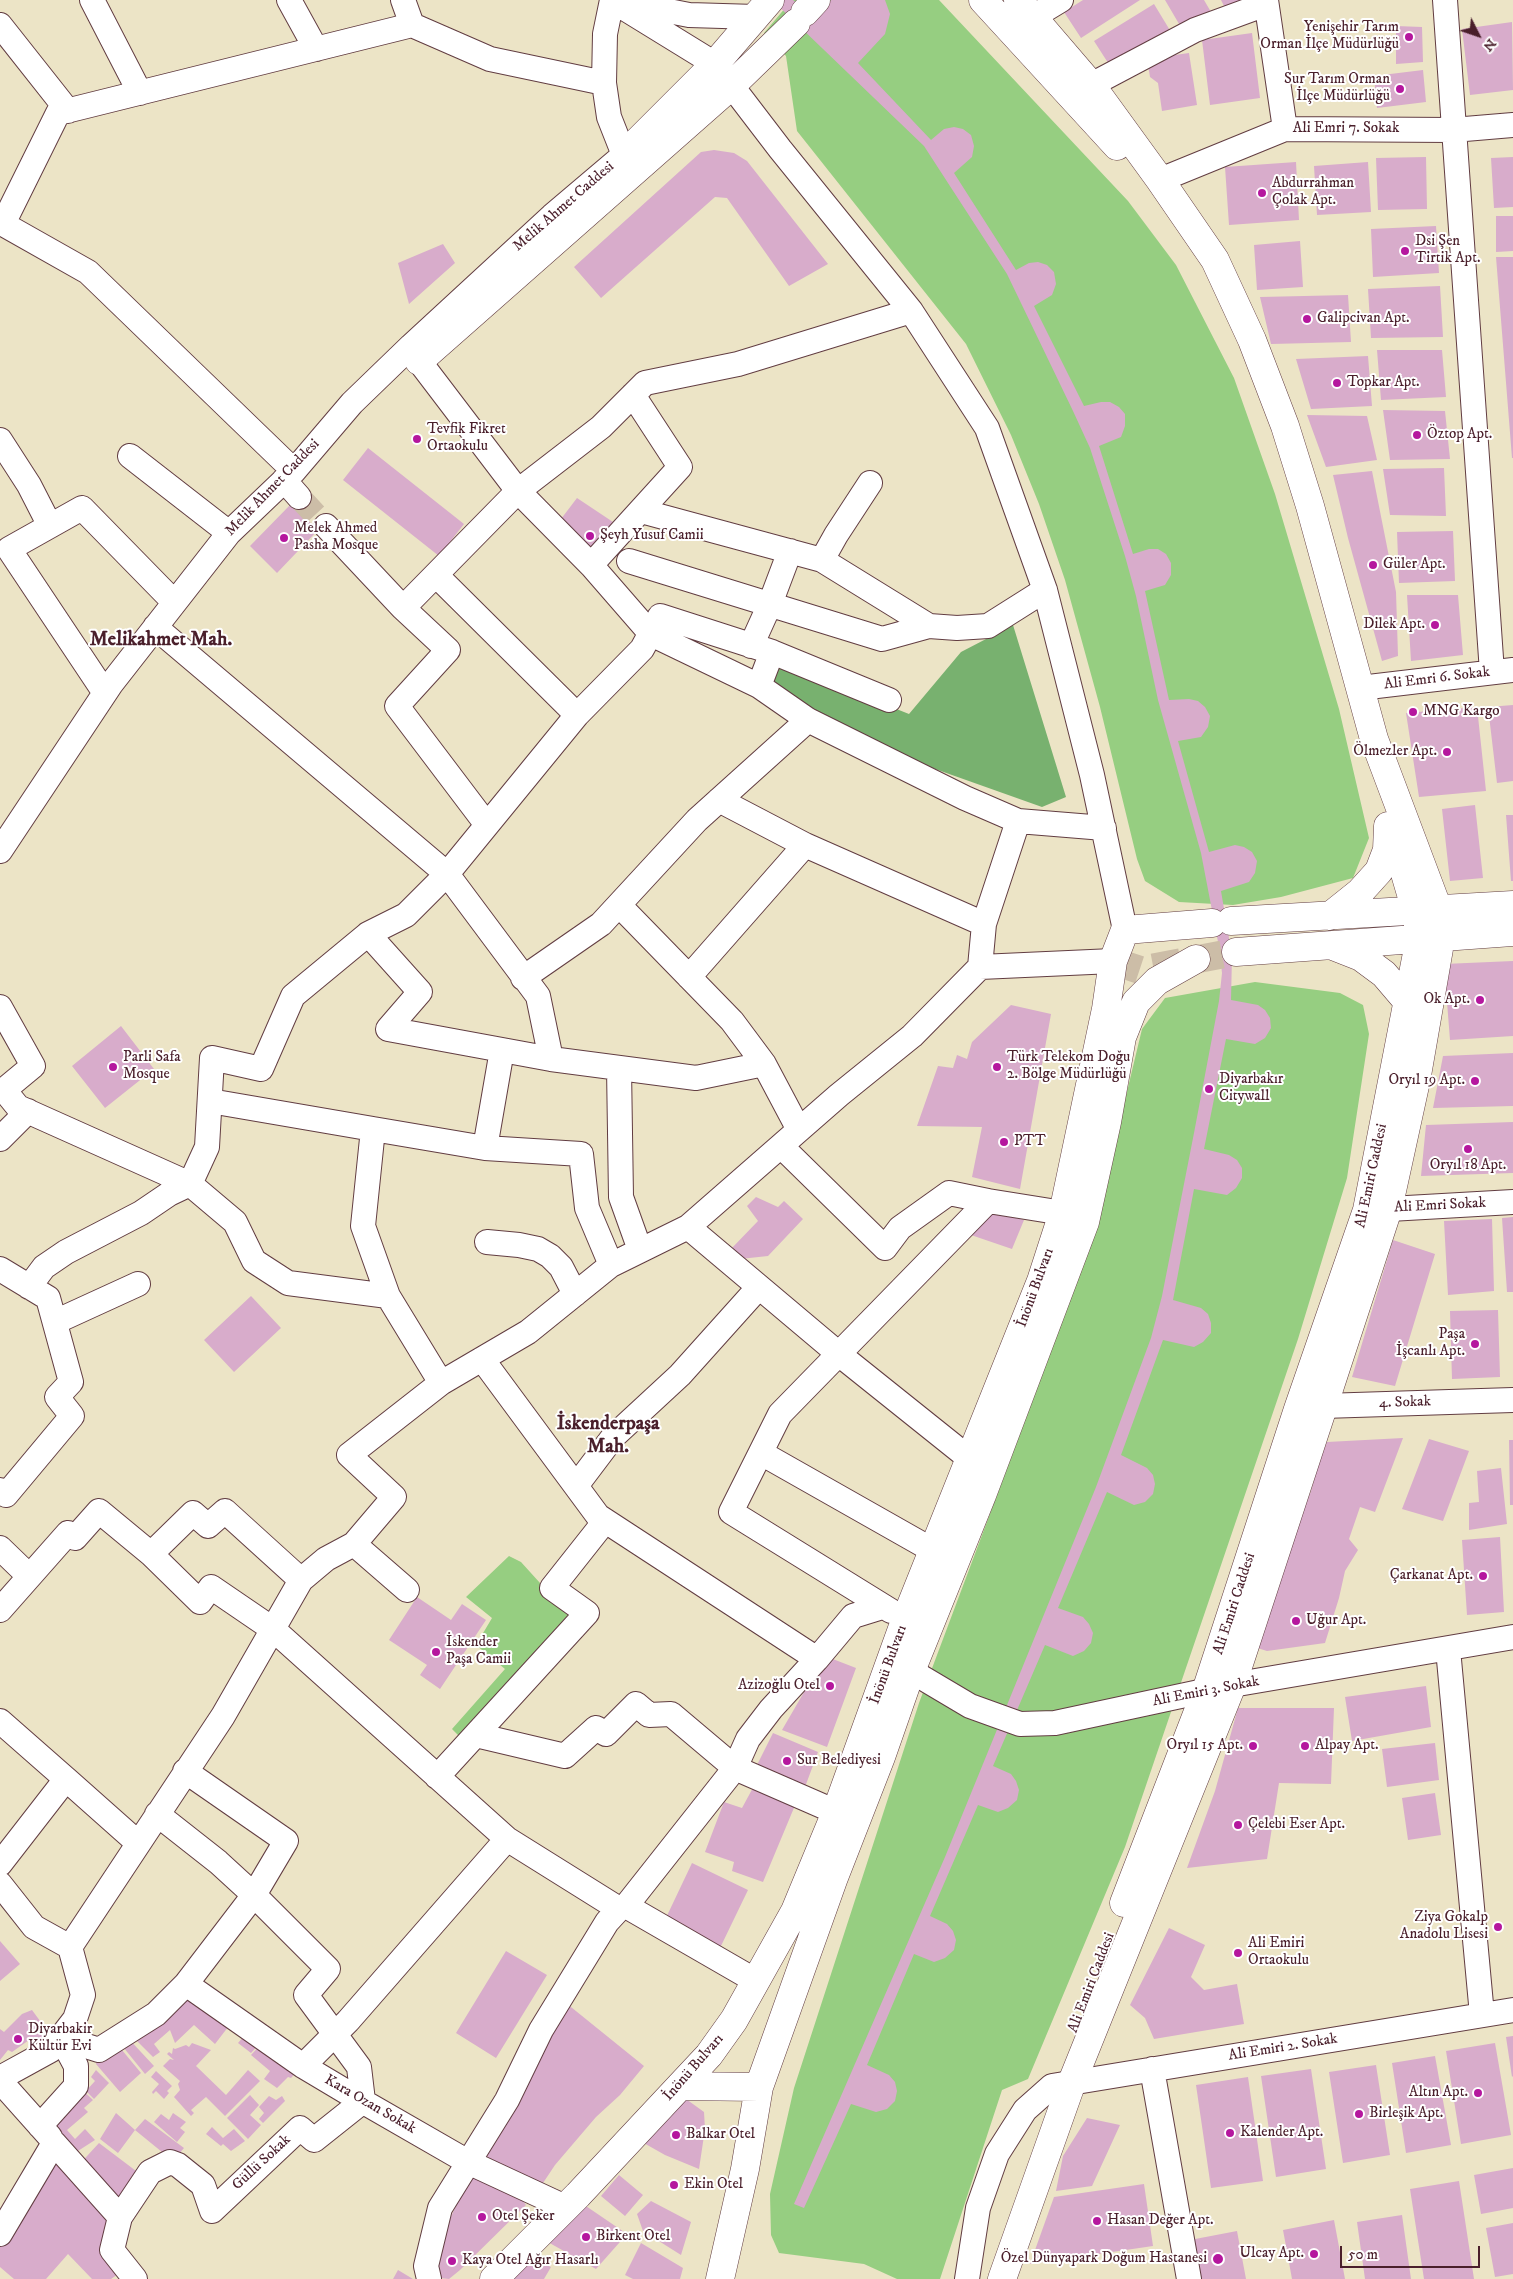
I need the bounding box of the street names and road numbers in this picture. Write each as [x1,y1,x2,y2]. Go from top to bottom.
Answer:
street label: Ali Emri 7. Sokak [1293,120,1399,138]
street label: Melik Ahmet Caddesi [510,158,618,256]
street label: Melik Ahmet Caddesi [222,436,324,540]
street label: Ali Emri 6. Sokak [1383,664,1491,694]
street label: Ali Emiri Caddesi [1352,1122,1392,1230]
street label: Ali Emri Sokak [1394,1195,1486,1217]
street label: İnönü Bulvarı [1013,1246,1059,1330]
street label: 4. Sokak [1379,1393,1431,1413]
street label: Ali Emiri Caddesi [1210,1551,1260,1657]
street label: İnönü Bulvarı [866,1623,912,1707]
street label: Ali Emiri 3. Sokak [1151,1673,1261,1711]
street label: Ali Emiri Caddesi [1065,1930,1119,2036]
street label: Ali Emiri 2. Sokak [1227,2030,1339,2066]
street label: İnönü Bulvarı [660,2031,728,2105]
street label: Kara Ozan Sokak [321,2071,419,2139]
street label: Güllü Sokak [229,2131,295,2195]

